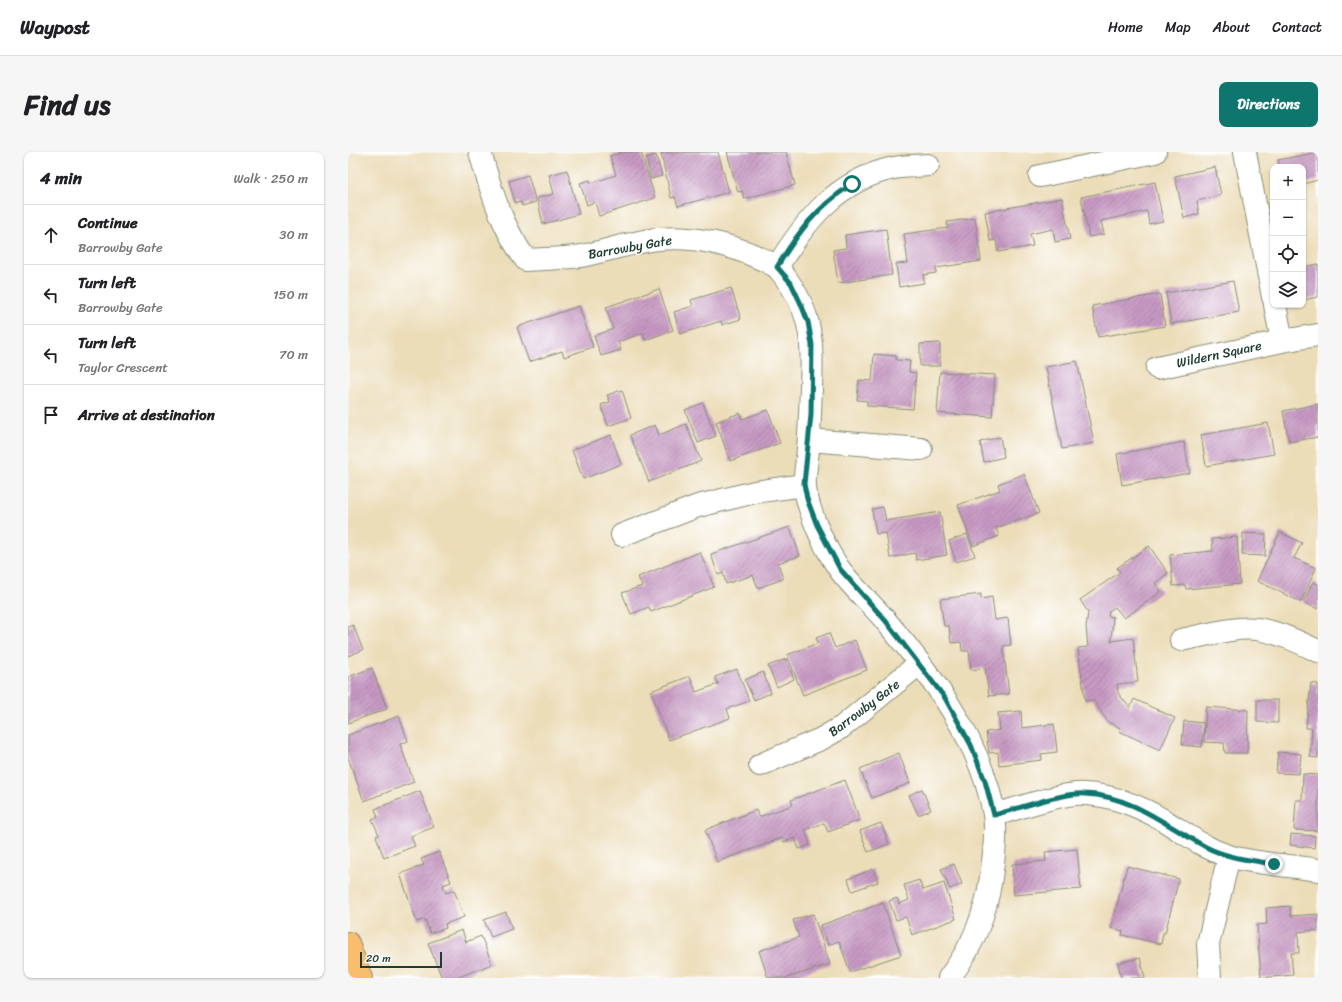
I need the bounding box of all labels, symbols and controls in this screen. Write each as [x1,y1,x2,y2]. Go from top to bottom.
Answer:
text: Waypost [20,11,90,44]
text: Home [1108,15,1143,40]
text: Map [1165,15,1191,40]
text: About [1213,15,1250,40]
text: Contact [1272,15,1322,40]
text: Find us [24,80,111,129]
button: Directions [1219,82,1318,127]
text: 4 min [40,163,82,193]
map controls [1270,164,1306,308]
button: + [1270,164,1306,200]
text: Walk · 250 m [234,167,308,190]
route start [843,175,861,193]
button: − [1270,200,1306,236]
text: Continue [78,210,138,236]
text: 30 m [279,223,308,246]
icon: ahead [40,224,62,246]
street label: Barrowby Gate [586,228,674,266]
text: Barrowby Gate [78,236,163,259]
button: locate [1270,236,1306,272]
text: Turn left [78,270,136,296]
button: layers [1270,272,1306,308]
text: 150 m [273,283,308,306]
icon: left [40,284,62,306]
text: Barrowby Gate [78,296,163,319]
text: Turn left [78,330,136,356]
street label: Wildern Square [1174,334,1264,374]
text: 70 m [279,343,308,366]
icon: left [40,344,62,366]
text: Taylor Crescent [78,356,168,379]
text: Arrive at destination [78,402,215,428]
icon: arrive [40,404,62,426]
street label: Barrowby Gate [823,673,905,743]
route end [1265,855,1283,873]
text: 20 m [366,949,391,968]
scale bar [360,950,442,969]

